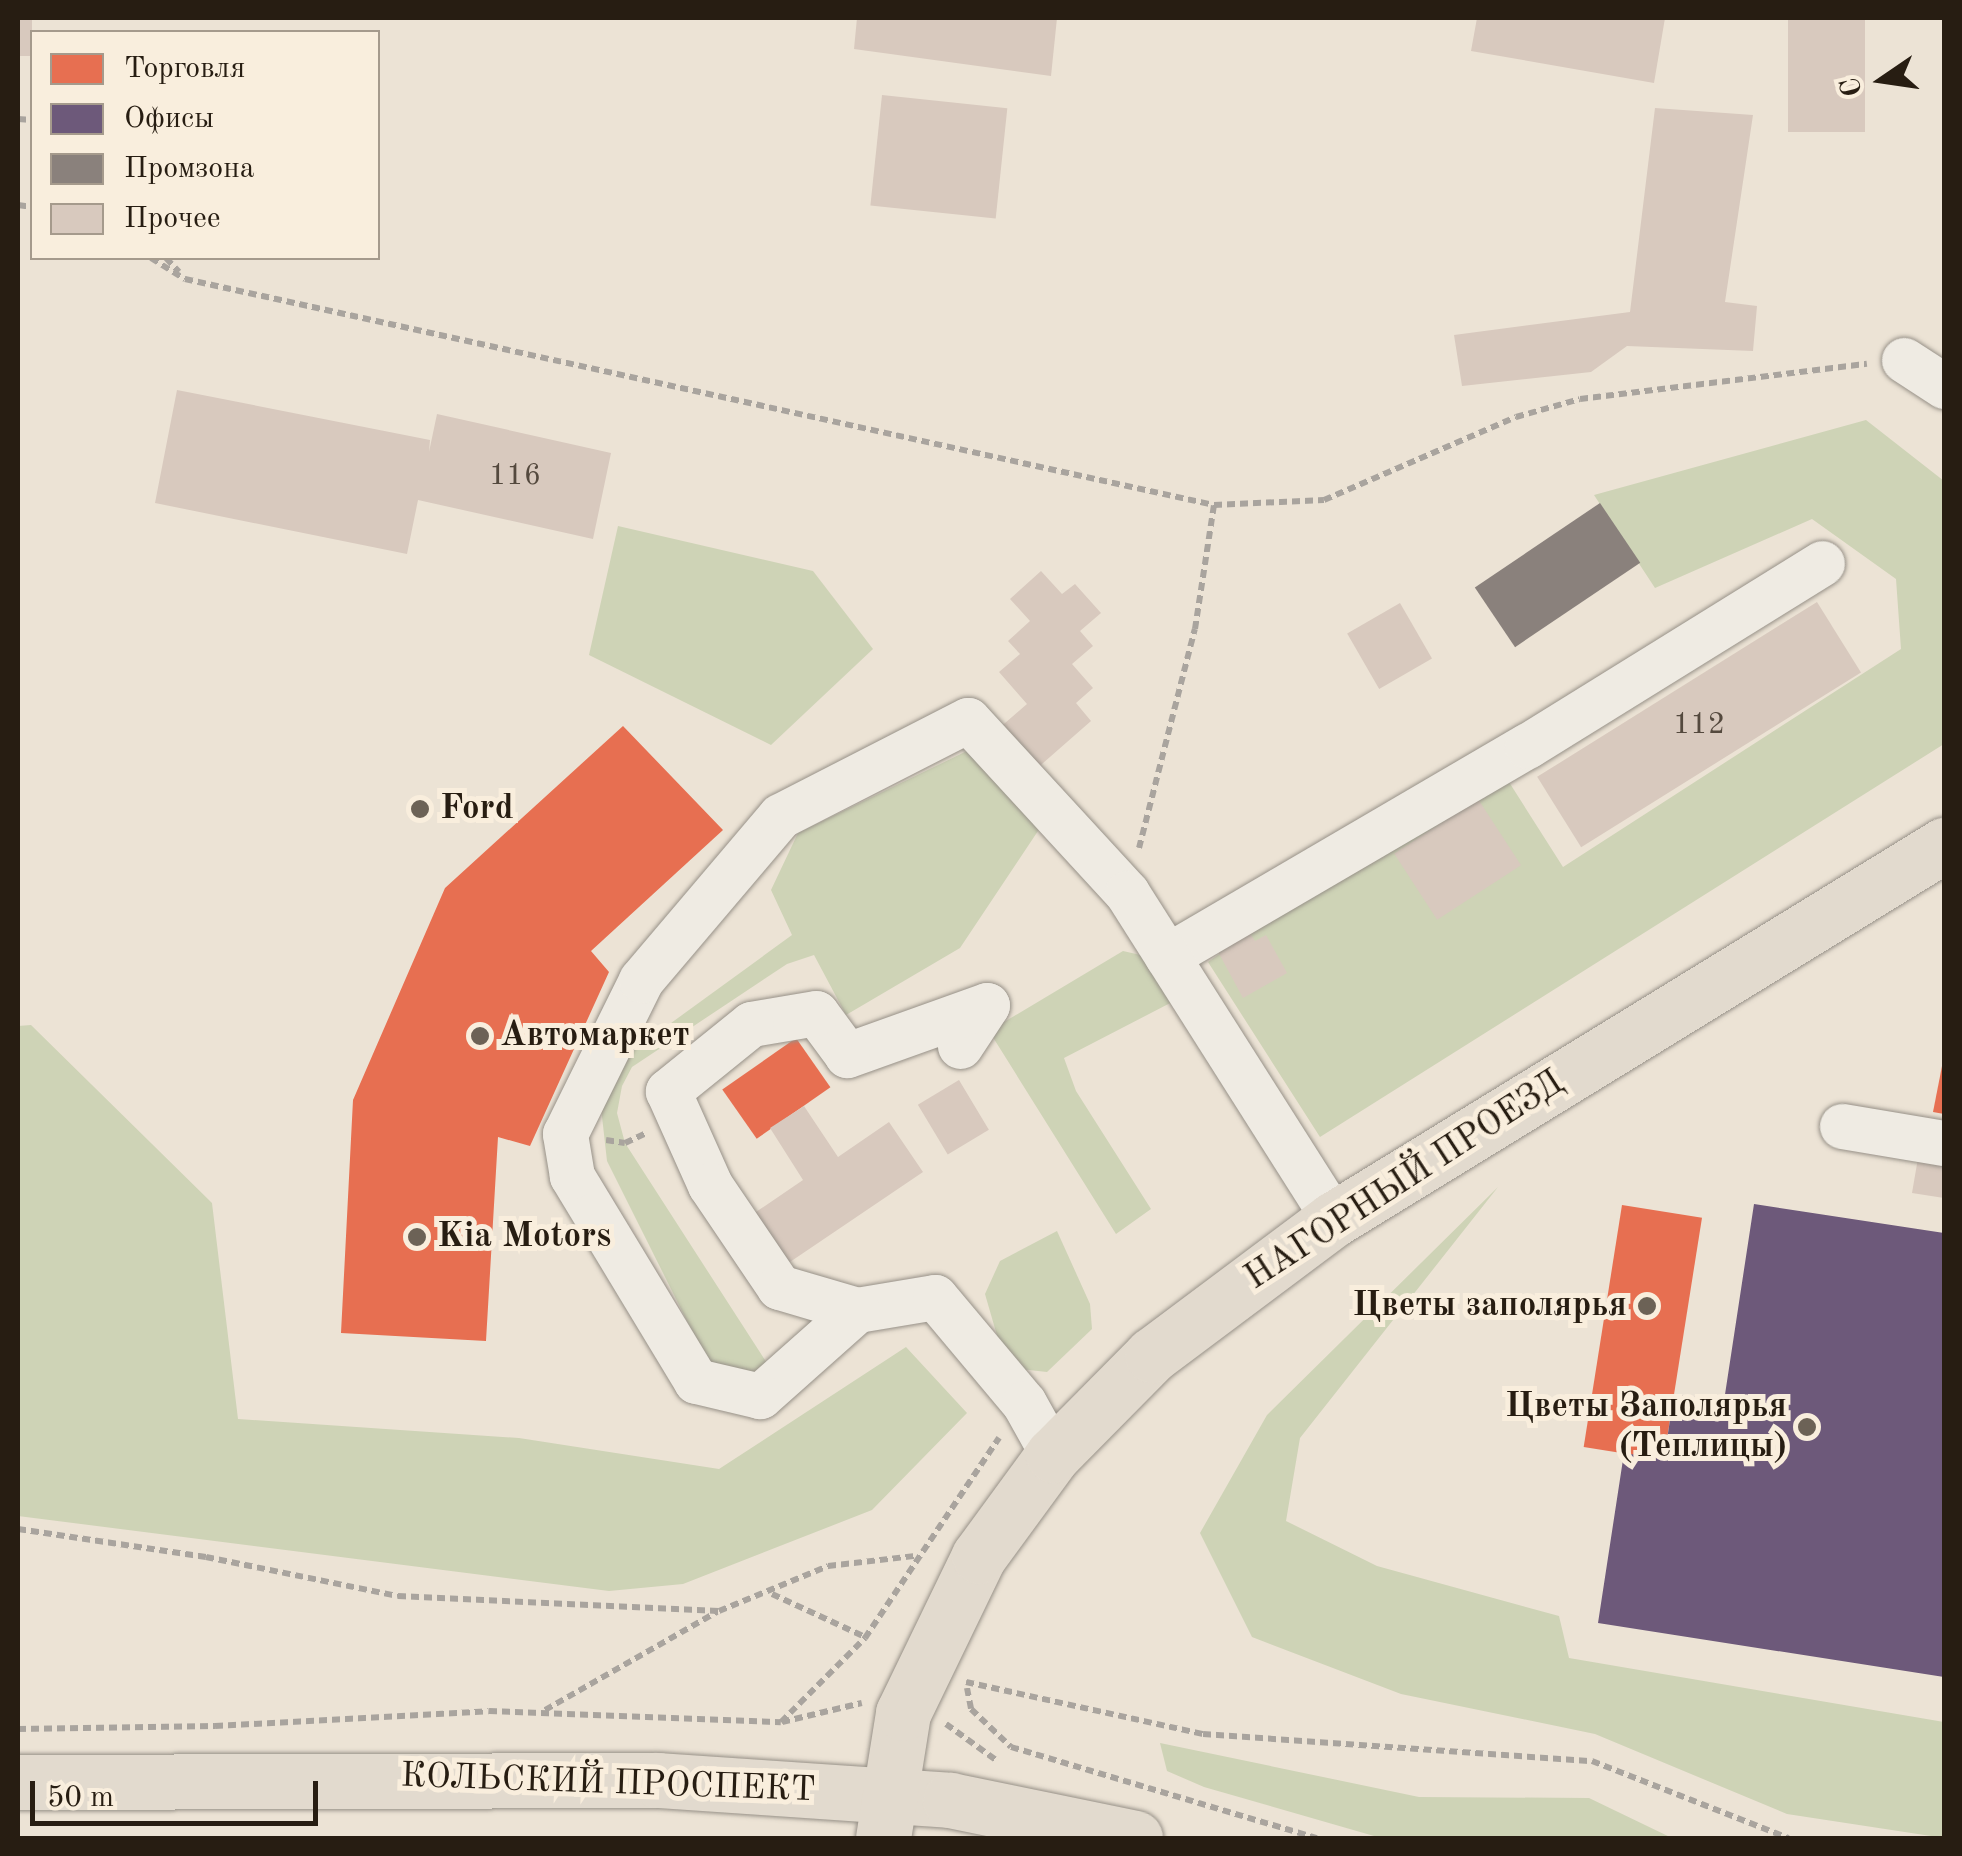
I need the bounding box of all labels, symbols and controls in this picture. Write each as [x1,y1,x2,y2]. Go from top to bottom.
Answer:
legend [30,30,380,260]
north arrow [1832,30,1932,130]
text: Торговля [124,54,245,84]
text: С [1837,75,1868,99]
text: Офисы [124,104,214,134]
text: Промзона [124,154,255,184]
text: Прочее [124,204,221,234]
house number: 116 [489,458,541,494]
house number: 112 [1673,707,1725,743]
place label: Ford [440,788,514,830]
marker: Ford [409,798,431,820]
place label: Автомаркет [500,1015,690,1057]
marker: Автомаркет [469,1025,491,1047]
street label: НАГОРНЫЙ ПРОЕЗД [1238,1062,1572,1300]
place label: Kia Motors [437,1216,611,1258]
marker: Kia Motors [406,1226,428,1248]
place label: Цветы заполярья [1352,1285,1627,1327]
marker: Цветы заполярья [1636,1295,1658,1317]
place label: Цветы Заполярья (Теплицы) [1505,1386,1787,1468]
marker: Цветы Заполярья (Теплицы) [1796,1416,1818,1438]
street label: КОЛЬСКИЙ ПРОСПЕКТ [400,1756,816,1812]
scale bar [35,1761,322,1823]
text: 50 m [47,1783,114,1813]

